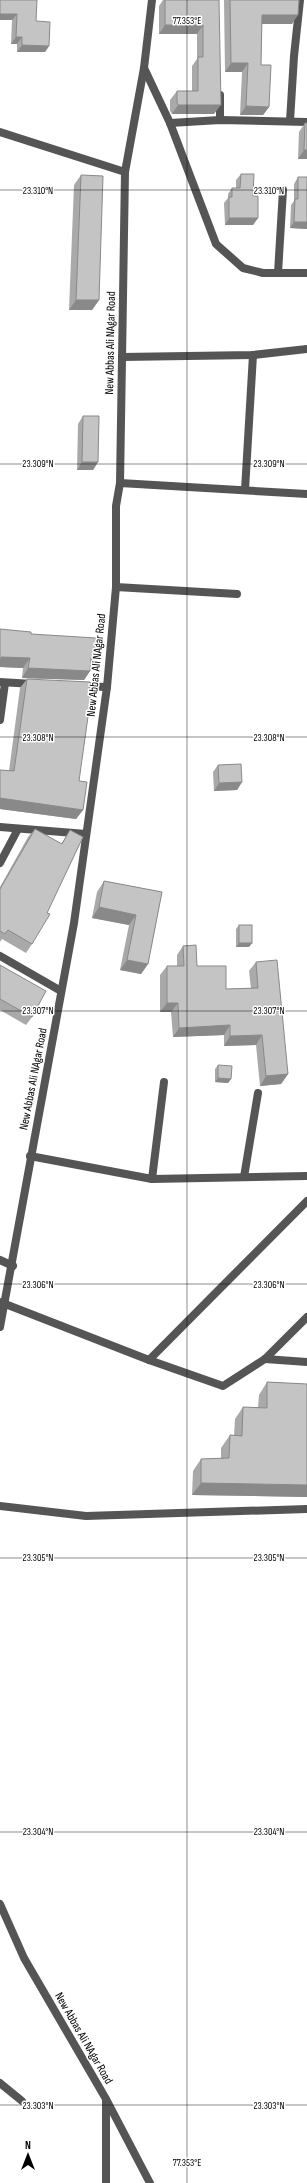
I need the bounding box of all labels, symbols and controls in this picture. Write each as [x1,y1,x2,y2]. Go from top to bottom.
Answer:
text: 77.353°E [173,15,201,27]
text: 23.310°N [23,185,53,197]
text: 23.310°N [254,185,284,197]
street label: New Abbas Ali NAgar Road [102,291,119,395]
text: 23.309°N [22,458,54,470]
text: 23.309°N [253,458,285,470]
street label: New Abbas Ali NAgar Road [84,613,109,717]
text: 23.308°N [22,732,54,744]
text: 23.308°N [253,732,285,744]
text: 23.307°N [22,1005,54,1017]
text: 23.307°N [253,1005,285,1017]
street label: New Abbas Ali NAgar Road [16,1027,51,1131]
text: 23.306°N [22,1279,54,1291]
text: 23.306°N [253,1279,285,1291]
text: 23.305°N [23,1552,53,1564]
text: 23.305°N [254,1552,284,1564]
text: 23.304°N [23,1826,53,1838]
text: 23.304°N [254,1826,284,1838]
street label: New Abbas Ali NAgar Road [51,1990,116,2087]
text: 23.303°N [22,2100,54,2112]
text: 23.303°N [253,2100,285,2112]
north arrow [8,2135,48,2175]
text: N [25,2139,31,2152]
text: 77.353°E [173,2157,201,2169]

